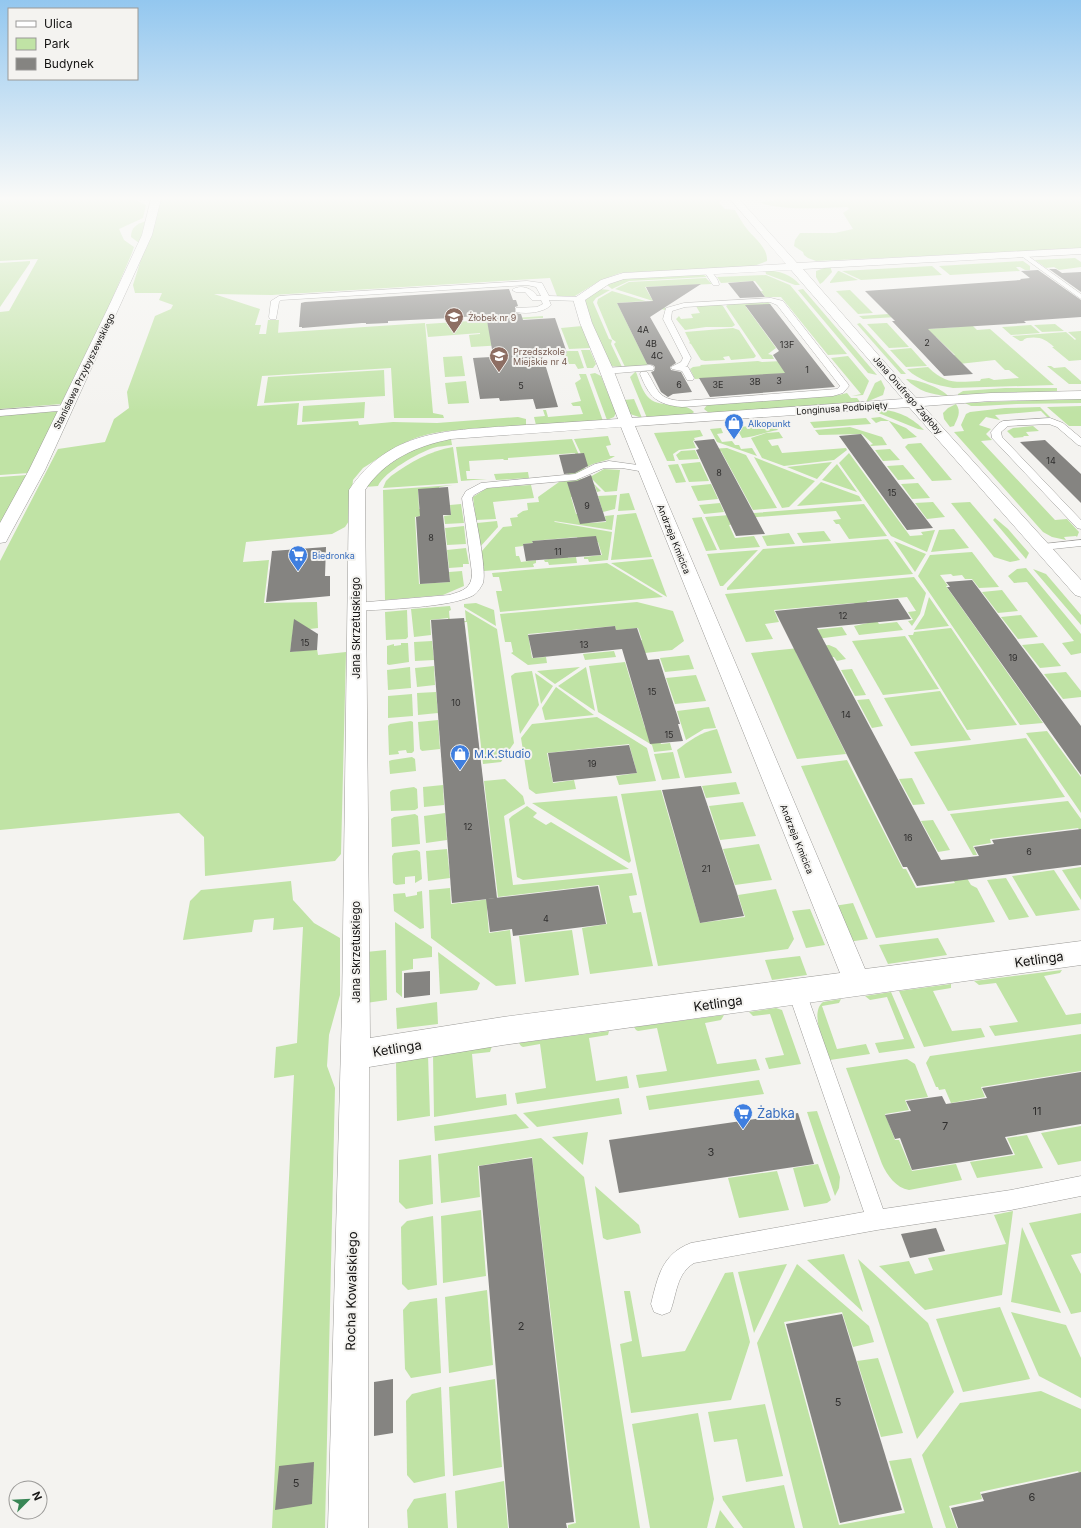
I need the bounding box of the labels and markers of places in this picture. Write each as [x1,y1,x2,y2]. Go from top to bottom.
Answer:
school or university icon: Żłobek nr 9 [443,306,465,334]
place label: Żłobek nr 9 [468,312,517,323]
school or university icon: Przedszkole Miejskie nr 4 [488,345,510,373]
place label: Przedszkole Miejskie nr 4 [513,346,568,367]
shop icon: Alkopunkt [723,412,745,440]
place label: Alkopunkt [748,418,791,429]
supermarket icon: Biedronka [287,544,309,572]
place label: Biedronka [312,550,355,561]
shop icon: M.K.Studio [449,743,471,771]
place label: M.K.Studio [474,747,531,761]
supermarket icon: Żabka [732,1102,754,1130]
place label: Żabka [757,1105,795,1121]

